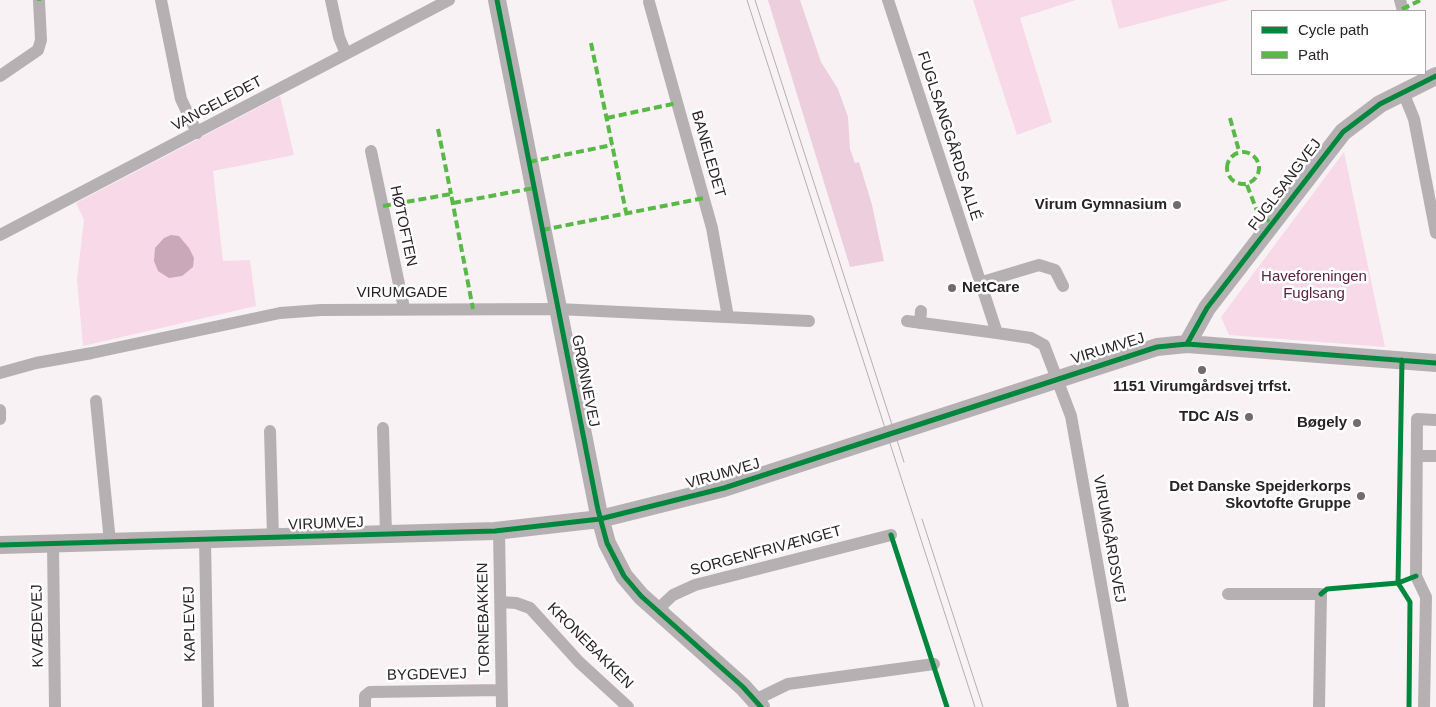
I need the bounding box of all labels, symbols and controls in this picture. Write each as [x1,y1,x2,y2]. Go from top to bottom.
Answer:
legend [1251,10,1426,75]
text: Cycle path [1298,21,1369,38]
text: Path [1298,46,1329,63]
street label: FUGLSANGGÅRDS ALLÉ [913,49,985,223]
street label: VANGELEDET [169,73,265,135]
street label: BANELEDET [687,109,729,199]
street label: FUGLSANGVEJ [1245,136,1325,234]
street label: HØTOFTEN [386,184,420,268]
place label: Virum Gymnasium [1035,196,1167,214]
marker: Virum Gymnasium [1171,199,1183,211]
park label: Haveforeningen Fuglsang [1261,268,1367,303]
place label: NetCare [962,279,1020,297]
marker: NetCare [946,282,958,294]
street label: VIRUMGADE [357,284,447,302]
street label: VIRUMVEJ [1069,329,1147,369]
street label: GRØNNEVEJ [567,333,603,429]
marker: 1151 Virumgårdsvej trfst. [1196,364,1208,376]
place label: 1151 Virumgårdsvej trfst. [1113,378,1291,396]
place label: TDC A/S [1179,408,1239,426]
marker: TDC A/S [1243,411,1255,423]
place label: Bøgely [1297,414,1347,432]
marker: Bøgely [1351,417,1363,429]
street label: VIRUMVEJ [684,455,762,493]
street label: VIRUMGÅRDSVEJ [1089,474,1129,604]
place label: Det Danske Spejderkorps Skovtofte Gruppe [1169,478,1351,513]
marker: Det Danske Spejderkorps Skovtofte Gruppe [1355,490,1367,502]
street label: VIRUMVEJ [288,514,364,534]
street label: SORGENFRIVÆNGET [688,522,844,580]
street label: TORNEBAKKEN [474,562,494,676]
street label: KVÆDEVEJ [28,584,48,668]
street label: KAPLEVEJ [180,586,200,662]
street label: KRONEBAKKEN [543,599,637,693]
street label: BYGDEVEJ [387,665,467,685]

